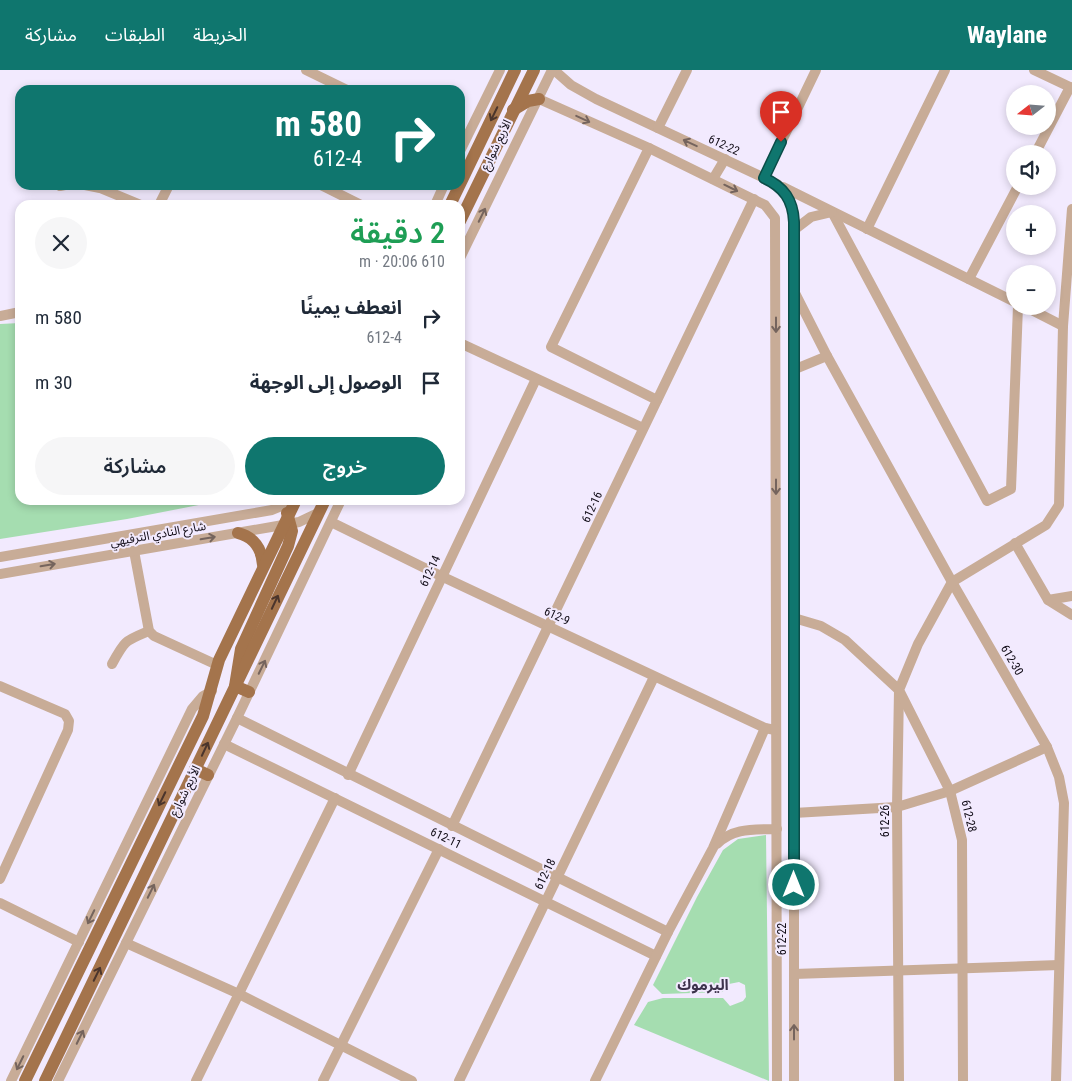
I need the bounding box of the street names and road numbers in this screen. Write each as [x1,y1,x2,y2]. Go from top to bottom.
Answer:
street label: الأربع شوارع [478,117,516,174]
street label: 612-22 [706,132,742,158]
street label: 612-16 [579,489,605,525]
street label: شارع النادي الترفيهي [109,519,207,552]
street label: 612-14 [417,553,443,589]
street label: 612-9 [542,604,572,628]
street label: 612-30 [998,642,1026,678]
street label: الأربع شوارع [167,763,205,820]
street label: 612-28 [959,799,980,834]
street label: 612-26 [878,805,892,837]
street label: 612-11 [428,825,464,851]
street label: 612-18 [532,856,558,892]
street label: 612-22 [775,923,789,955]

